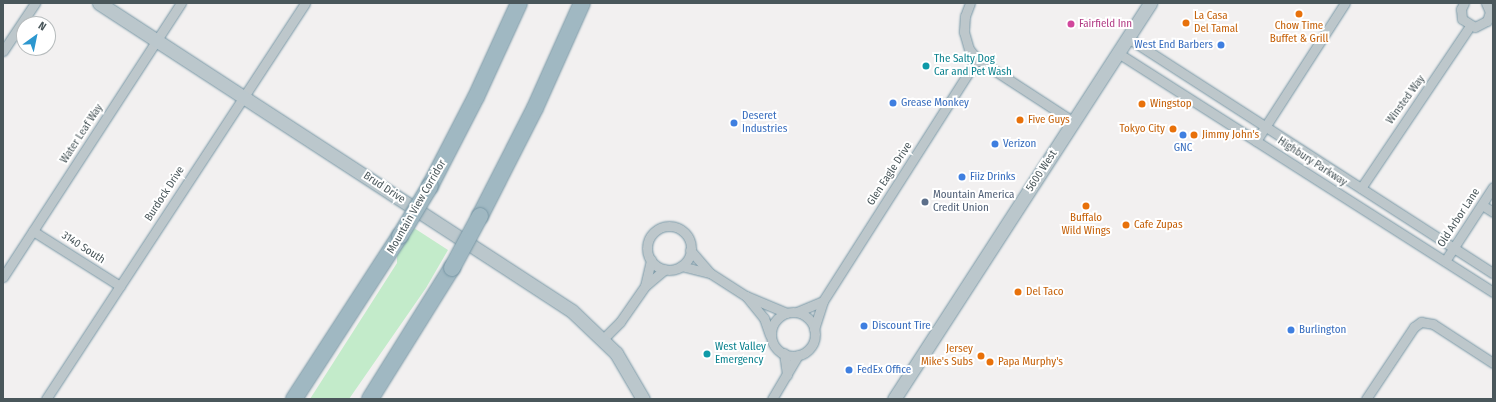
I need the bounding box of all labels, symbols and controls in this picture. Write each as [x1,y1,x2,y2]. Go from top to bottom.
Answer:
marker: Chow Time Buffet & Grill [1294,9,1304,19]
place label: La Casa Del Tamal [1194,10,1238,36]
north arrow [16,16,56,56]
place label: Fairfield Inn [1079,17,1132,31]
marker: La Casa Del Tamal [1181,18,1191,28]
text: N [36,19,49,34]
marker: Fairfield Inn [1066,19,1076,29]
place label: Chow Time Buffet & Grill [1270,20,1328,46]
place label: West End Barbers [1134,38,1213,52]
marker: West End Barbers [1216,40,1226,50]
place label: The Salty Dog Car and Pet Wash [934,53,1012,79]
marker: The Salty Dog Car and Pet Wash [921,61,931,71]
street label: Winsted Way [1384,73,1428,127]
place label: Grease Monkey [901,96,969,110]
place label: Wingstop [1150,97,1192,111]
marker: Grease Monkey [888,98,898,108]
marker: Wingstop [1137,99,1147,109]
street label: Water Leaf Way [58,102,106,166]
place label: Deseret Industries [742,110,787,136]
place label: Five Guys [1028,113,1070,127]
marker: Five Guys [1015,115,1025,125]
marker: Deseret Industries [729,118,739,128]
place label: Tokyo City [1120,122,1165,136]
marker: Tokyo City [1168,124,1178,134]
place label: Jimmy John's [1202,128,1259,142]
marker: GNC [1178,130,1188,140]
marker: Jimmy John's [1189,130,1199,140]
street label: Highbury Parkway [1275,135,1349,189]
place label: Verizon [1003,137,1036,151]
marker: Verizon [990,139,1000,149]
street label: Glen Eagle Drive [865,140,915,208]
place label: GNC [1174,141,1192,155]
street label: 5600 West [1024,148,1060,194]
street label: Mountain View Corridor [385,158,449,256]
street label: Burdock Drive [142,164,188,224]
street label: Brud Drive [361,170,407,206]
place label: Fiiz Drinks [970,170,1016,184]
marker: Fiiz Drinks [957,172,967,182]
street label: Old Arbor Lane [1435,186,1483,250]
place label: Mountain America Credit Union [933,189,1014,215]
marker: Mountain America Credit Union [920,197,930,207]
marker: Buffalo Wild Wings [1081,201,1091,211]
place label: Buffalo Wild Wings [1062,212,1110,238]
place label: Cafe Zupas [1134,218,1183,232]
marker: Cafe Zupas [1121,220,1131,230]
street label: 3140 South [59,229,107,267]
place label: Del Taco [1026,285,1064,299]
marker: Del Taco [1013,287,1023,297]
place label: Discount Tire [872,319,931,333]
marker: Discount Tire [859,321,869,331]
place label: Burlington [1299,323,1346,337]
marker: Burlington [1286,325,1296,335]
place label: West Valley Emergency [715,341,766,367]
place label: Jersey Mike's Subs [921,343,973,369]
marker: West Valley Emergency [702,349,712,359]
marker: Jersey Mike's Subs [976,351,986,361]
place label: Papa Murphy's [998,355,1063,369]
marker: Papa Murphy's [985,357,995,367]
place label: FedEx Office [857,363,911,377]
marker: FedEx Office [844,365,854,375]

